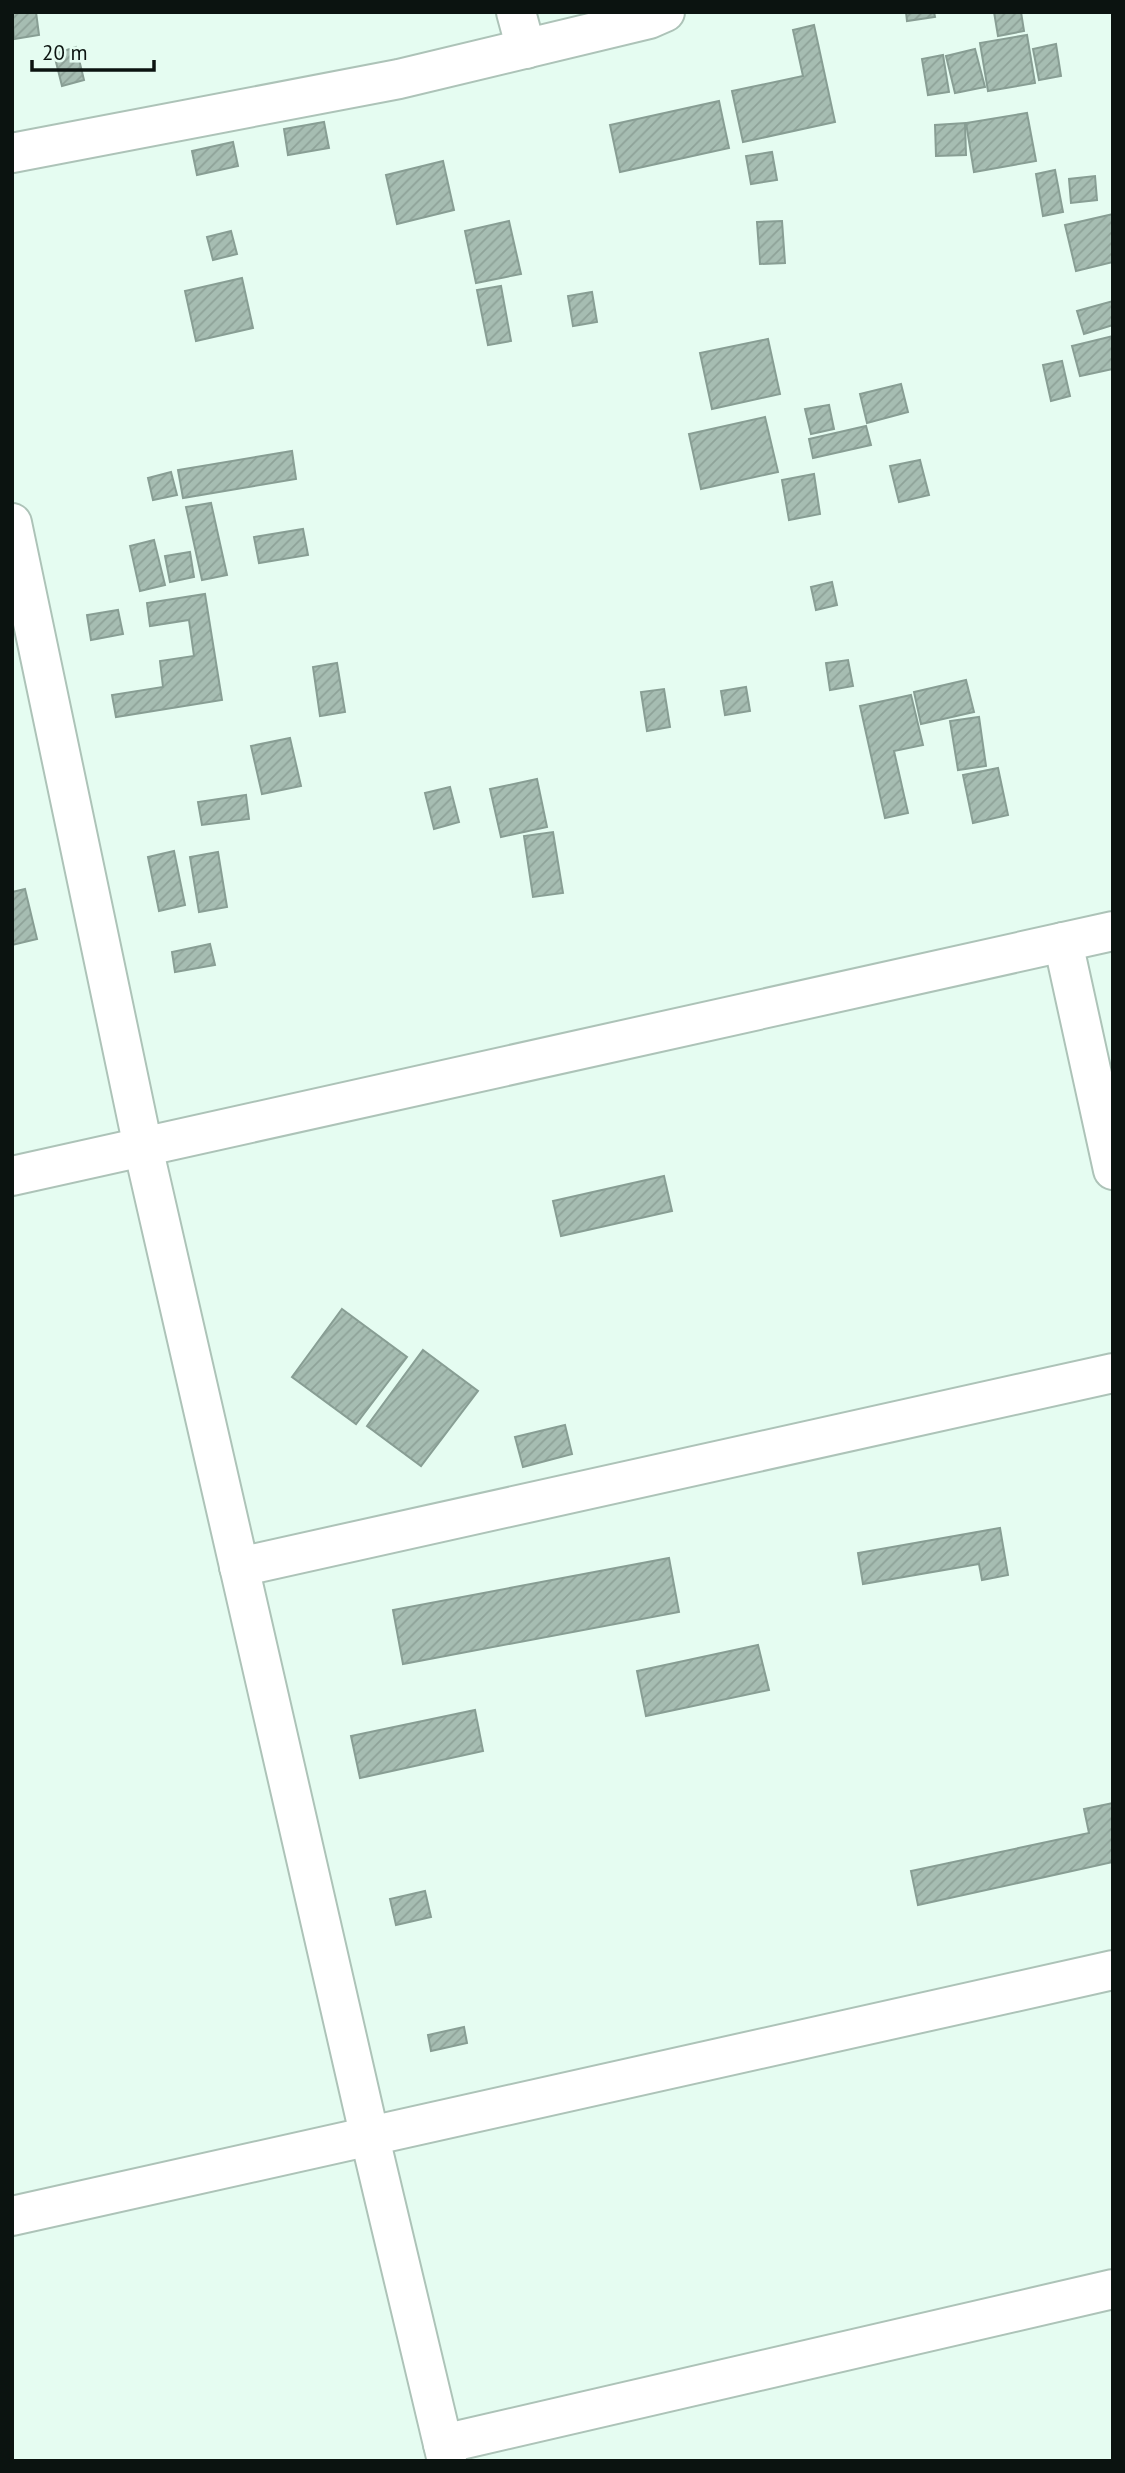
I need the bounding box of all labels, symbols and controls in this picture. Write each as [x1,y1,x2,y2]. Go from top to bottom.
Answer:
scale bar [32,28,154,72]
text: 20 m [42,39,88,66]

